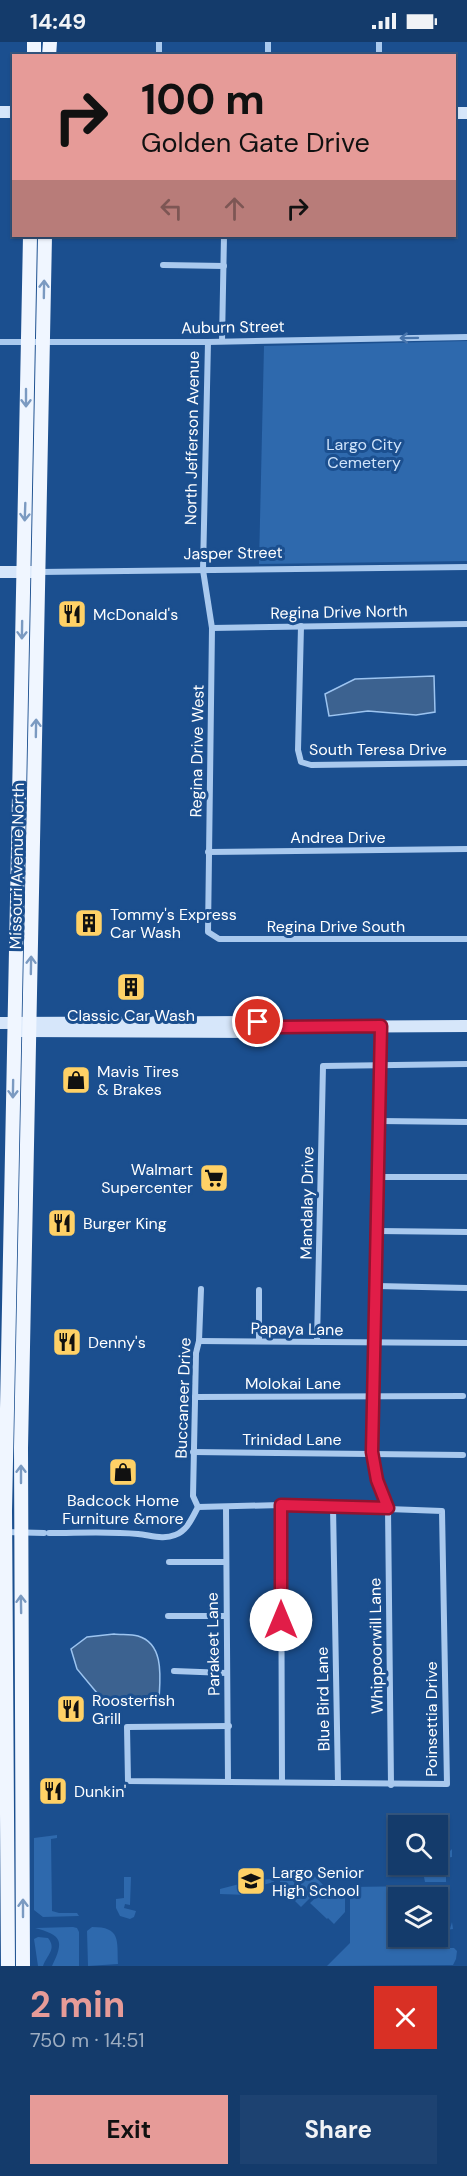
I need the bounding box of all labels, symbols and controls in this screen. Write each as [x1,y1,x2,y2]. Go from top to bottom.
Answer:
text: 14:49 [30,7,86,36]
text: 100 m [141,72,265,127]
icon: right [42,78,120,156]
text: Golden Gate Drive [141,125,370,160]
icon: left [155,192,188,225]
icon: ahead [218,192,251,225]
icon: right [281,192,314,225]
one-way arrow [38,279,50,299]
street label: Auburn Street [181,316,285,338]
one-way arrow [399,332,419,344]
street label: North Jefferson Avenue [180,351,204,525]
one-way arrow [20,387,32,407]
park label: Largo City Cemetery [326,434,402,473]
one-way arrow [19,501,30,521]
street label: Jasper Street [183,542,283,564]
restaurant icon: McDonald's [56,598,88,630]
street label: Regina Drive North [270,600,408,624]
place label: McDonald's [93,604,178,625]
one-way arrow [17,620,28,640]
street label: Regina Drive West [185,684,209,818]
one-way arrow [30,718,42,738]
street label: South Teresa Drive [309,739,447,760]
street label: Missouri Avenue North [5,783,29,949]
street label: Andrea Drive [290,827,386,848]
place label: Tommy's Express Car Wash [110,904,237,943]
building icon: Tommy's Express Car Wash [73,907,105,939]
street label: Regina Drive South [267,916,405,937]
one-way arrow [25,955,37,975]
building icon: Classic Car Wash [115,971,147,1003]
pin [232,996,283,1047]
place label: Classic Car Wash [67,1005,195,1026]
icon: arrive [241,1005,274,1038]
place label: Mavis Tires & Brakes [97,1061,179,1100]
shop icon: Mavis Tires & Brakes [60,1064,92,1096]
one-way arrow [7,1079,19,1099]
street label: Mandalay Drive [296,1146,318,1260]
place label: Walmart Supercenter [101,1159,193,1198]
supermarket icon: Walmart Supercenter [198,1162,230,1194]
restaurant icon: Burger King [46,1207,78,1239]
place label: Burger King [83,1213,167,1234]
street label: Papaya Lane [250,1318,344,1340]
restaurant icon: Denny's [51,1326,83,1358]
place label: Denny's [88,1332,146,1353]
street label: Buccaneer Drive [170,1337,196,1459]
street label: Molokai Lane [245,1373,341,1394]
street label: Trinidad Lane [242,1429,342,1450]
shop icon: Badcock Home Furniture &more [107,1456,139,1488]
one-way arrow [15,1464,27,1484]
place label: Badcock Home Furniture &more [62,1490,184,1529]
street label: Whippoorwill Lane [364,1578,388,1714]
position arrow [249,1588,313,1652]
street label: Parakeet Lane [202,1592,224,1696]
one-way arrow [15,1595,27,1615]
street label: Blue Bird Lane [312,1647,334,1751]
street label: Poinsettia Drive [421,1661,442,1777]
place label: Roosterfish Grill [92,1690,175,1729]
restaurant icon: Roosterfish Grill [55,1693,87,1725]
restaurant icon: Dunkin' [37,1775,69,1807]
place label: Dunkin' [74,1781,126,1802]
map controls [388,1815,448,1947]
button: search [388,1815,448,1875]
place label: Largo Senior High School [272,1862,364,1901]
school or university icon: Largo Senior High School [235,1865,267,1897]
button: layers [388,1887,448,1947]
one-way arrow [17,1898,29,1918]
text: 2 min [30,1981,125,2028]
button: close [374,1986,437,2049]
text: 750 m · 14:51 [30,2027,145,2053]
button: Exit [30,2095,228,2164]
button: Share [240,2095,437,2164]

